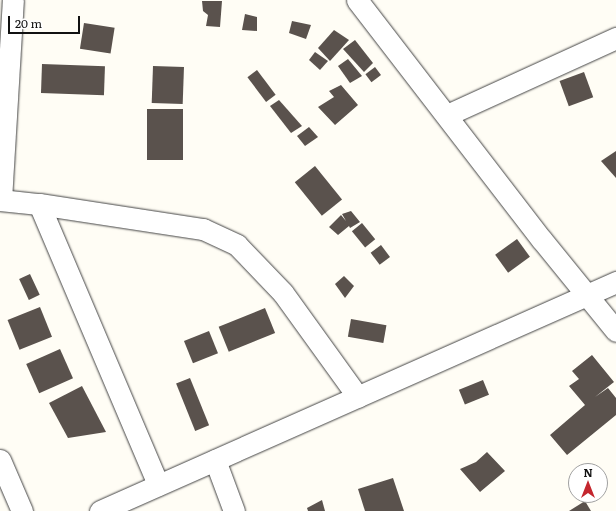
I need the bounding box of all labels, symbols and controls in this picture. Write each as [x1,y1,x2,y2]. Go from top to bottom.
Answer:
scale bar [10,8,82,34]
text: 20 m [15,14,42,32]
north arrow [568,463,608,503]
text: N [583,464,593,480]

